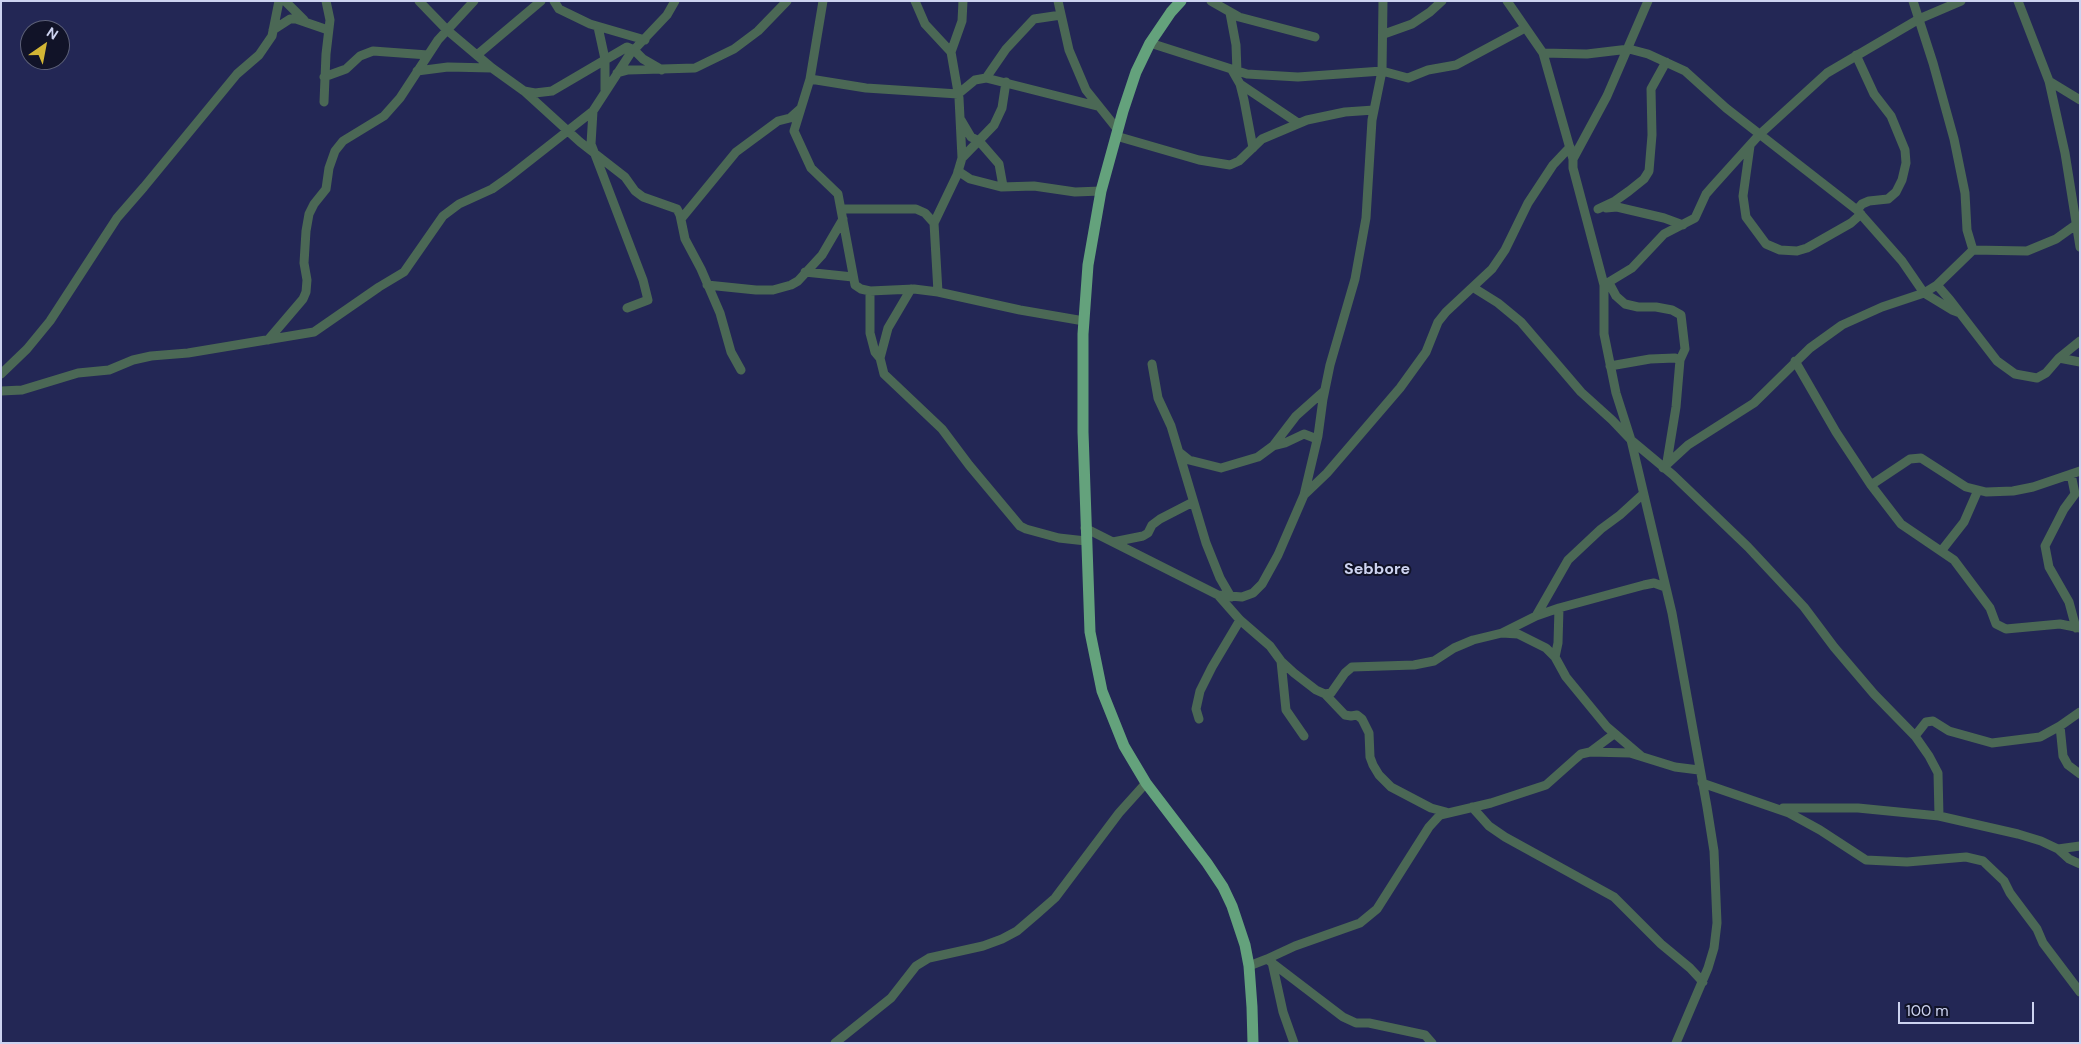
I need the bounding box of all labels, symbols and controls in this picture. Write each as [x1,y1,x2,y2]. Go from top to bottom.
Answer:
north arrow [20,20,70,70]
text: N [43,23,62,44]
district label: Sebbore [1344,560,1410,580]
scale bar [1901,992,2037,1024]
text: 100 m [1906,1001,1949,1021]

